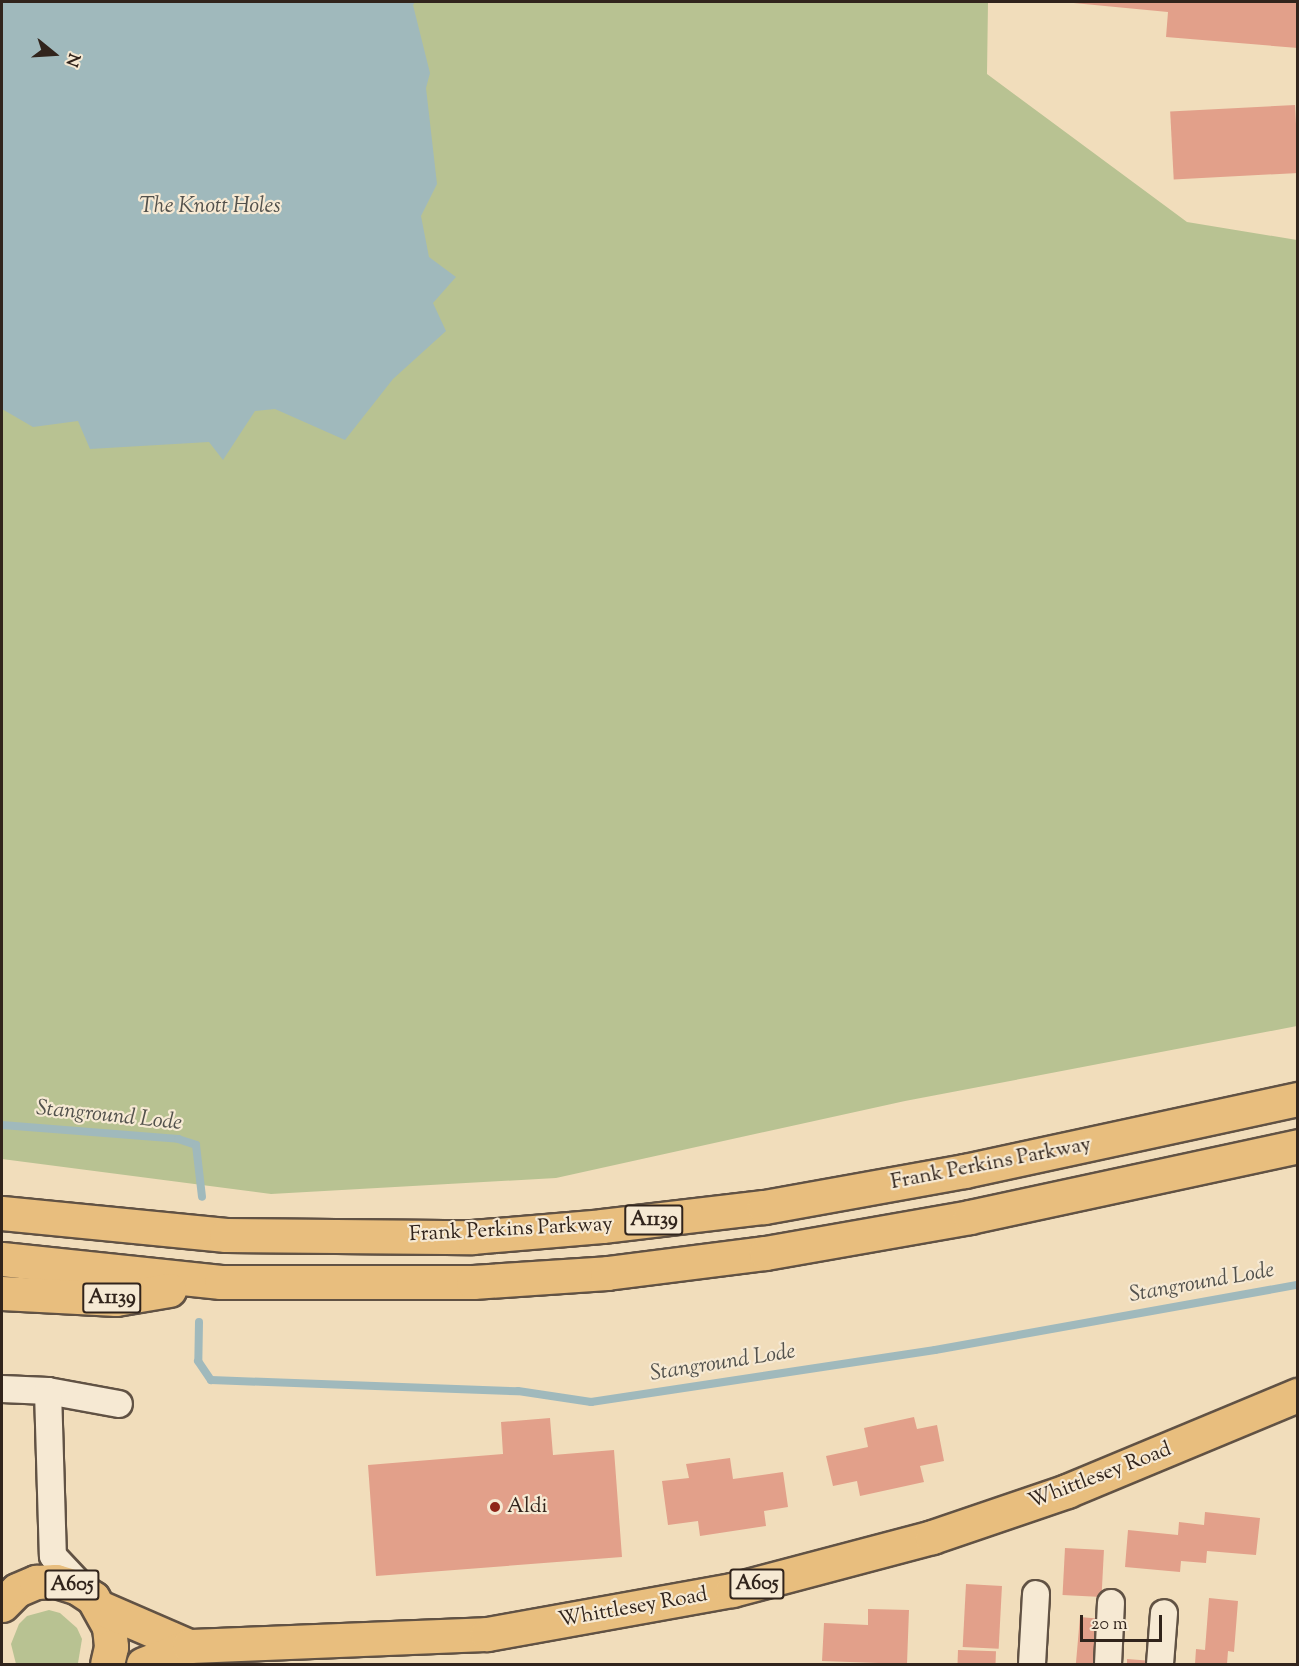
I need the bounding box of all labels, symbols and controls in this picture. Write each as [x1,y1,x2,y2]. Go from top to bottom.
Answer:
north arrow [24,24,84,84]
text: N [59,50,85,69]
water label: The Knott Holes [139,195,281,221]
water label: Stanground Lode [35,1096,183,1138]
street label: Frank Perkins Parkway [889,1132,1093,1196]
road number: A1139 [624,1203,684,1237]
street label: Frank Perkins Parkway [409,1212,613,1248]
water label: Stanground Lode [1128,1258,1276,1310]
road number: A1139 [82,1281,142,1315]
water label: Stanground Lode [649,1340,797,1388]
street label: Whittlesey Road [1025,1437,1175,1515]
place label: Aldi [507,1494,548,1520]
marker: Aldi [488,1500,502,1514]
road number: A605 [728,1567,786,1601]
road number: A605 [44,1568,100,1602]
street label: Whittlesey Road [556,1582,710,1634]
scale bar [1083,1603,1166,1641]
text: 20 m [1091,1612,1128,1638]

